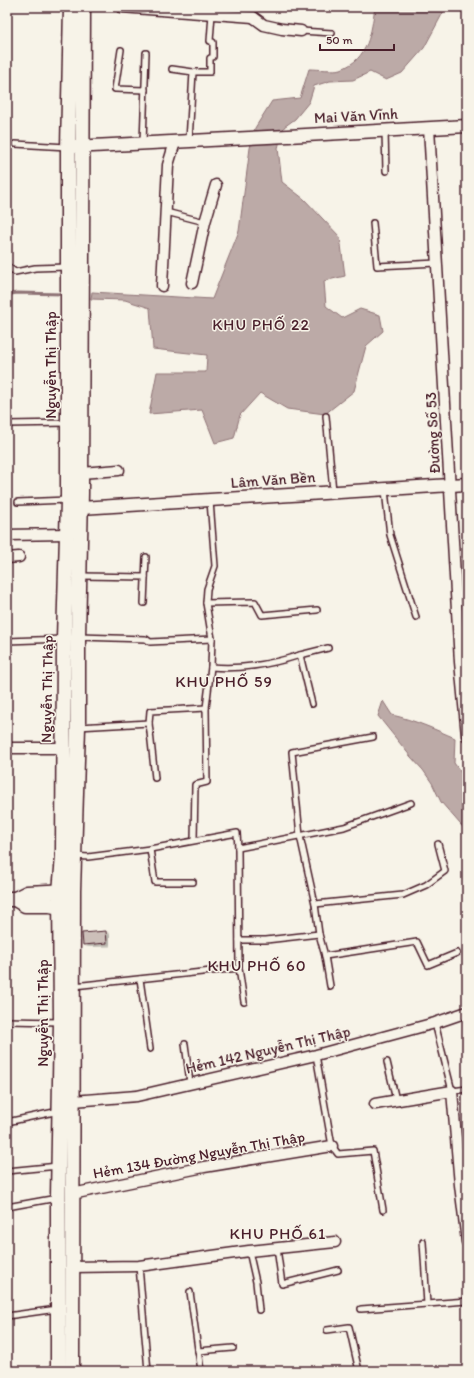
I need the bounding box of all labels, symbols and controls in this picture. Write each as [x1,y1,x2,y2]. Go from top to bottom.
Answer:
scale bar [320,26,394,52]
text: 50 m [326,33,352,47]
street label: Mai Văn Vĩnh [314,105,398,127]
street label: Nguyễn Thị Thập [42,311,60,419]
district label: KHU PHỐ 22 [212,315,310,334]
street label: Đường Số 53 [422,392,444,474]
street label: Lâm Văn Bền [230,468,316,492]
street label: Nguyễn Thị Thập [37,635,57,743]
district label: KHU PHỐ 59 [175,672,273,691]
district label: KHU PHỐ 60 [207,956,307,975]
street label: Nguyễn Thị Thập [34,959,52,1067]
street label: Hẻm 142 Nguyễn Thị Thập [184,1022,352,1078]
street label: Hẻm 134 Đường Nguyễn Thị Thập [92,1127,306,1183]
district label: KHU PHỐ 61 [230,1224,326,1243]

